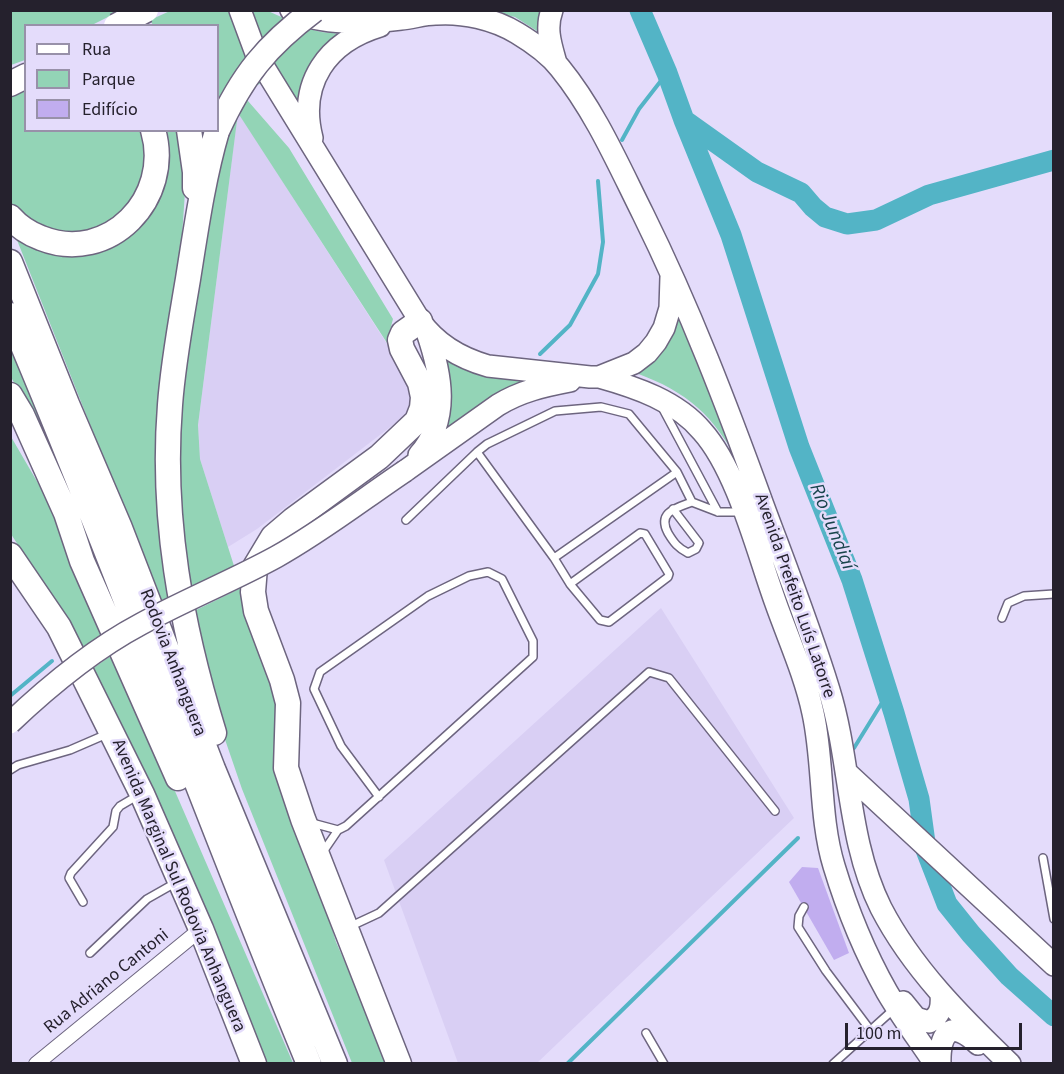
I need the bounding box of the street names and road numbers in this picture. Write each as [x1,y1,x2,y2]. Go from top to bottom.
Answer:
street label: Avenida Prefeito Luís Latorre [749,491,839,701]
street label: Rodovia Anhanguera [134,586,210,740]
street label: Avenida Marginal Sul Rodovia Anhanguera [106,736,250,1036]
street label: Rua Adriano Cantoni [40,925,174,1039]

